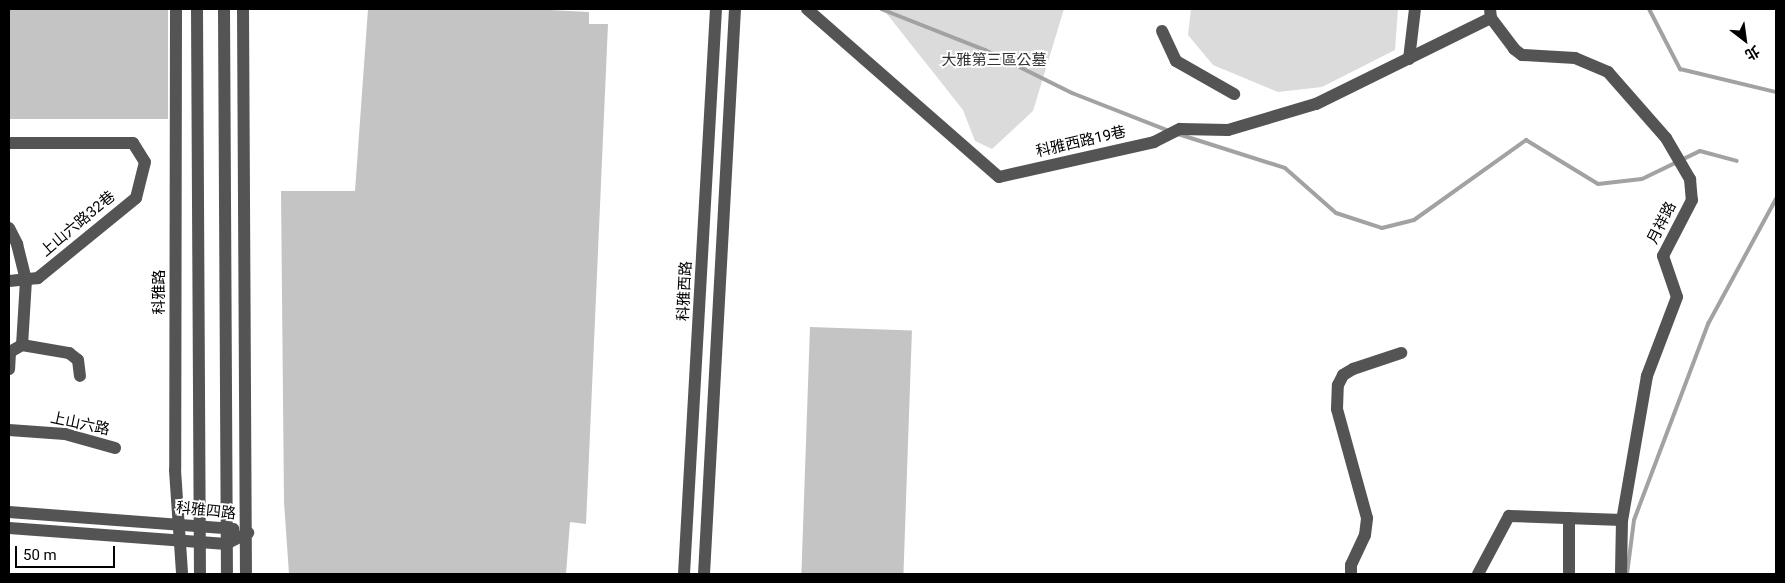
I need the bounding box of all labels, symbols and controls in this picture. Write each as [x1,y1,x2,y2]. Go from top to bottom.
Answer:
north arrow [1720,15,1770,65]
text: 北 [1742,43,1763,63]
park label: 大雅第三區公墓 [942,52,1046,70]
street label: 科雅西路19巷 [1034,123,1128,161]
street label: 上山六路32巷 [37,188,119,260]
street label: 月祥路 [1644,199,1680,247]
street label: 科雅西路 [674,261,696,321]
street label: 科雅路 [151,270,169,314]
street label: 上山六路 [49,409,111,439]
street label: 科雅四路 [175,499,237,523]
scale bar [18,536,118,568]
text: 50 m [23,546,57,564]

